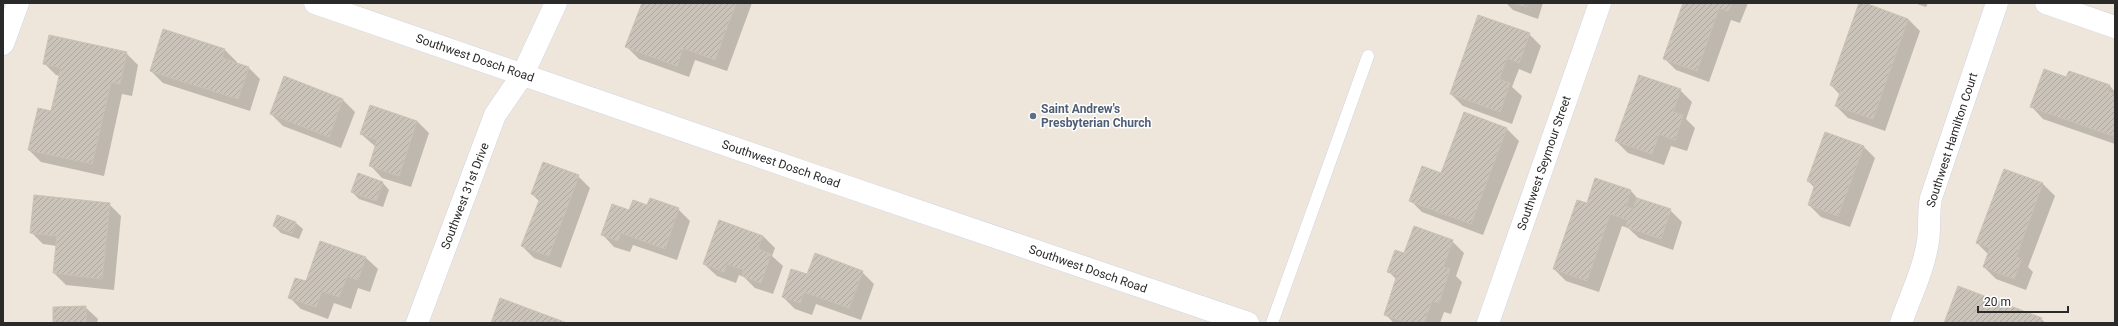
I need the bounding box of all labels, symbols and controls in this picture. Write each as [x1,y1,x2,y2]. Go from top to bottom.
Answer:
street label: Southwest Dosch Road [414,31,536,85]
street label: Southwest Hamilton Court [1924,71,1980,209]
street label: Southwest Seymour Street [1514,94,1574,232]
place label: Saint Andrew's Presbyterian Church [1041,102,1151,130]
marker: Saint Andrew's Presbyterian Church [1028,111,1038,121]
street label: Southwest Dosch Road [720,137,842,191]
street label: Southwest 31st Drive [438,141,492,251]
street label: Southwest Dosch Road [1027,242,1149,296]
scale bar [1978,288,2068,314]
text: 20 m [1984,295,2011,309]

